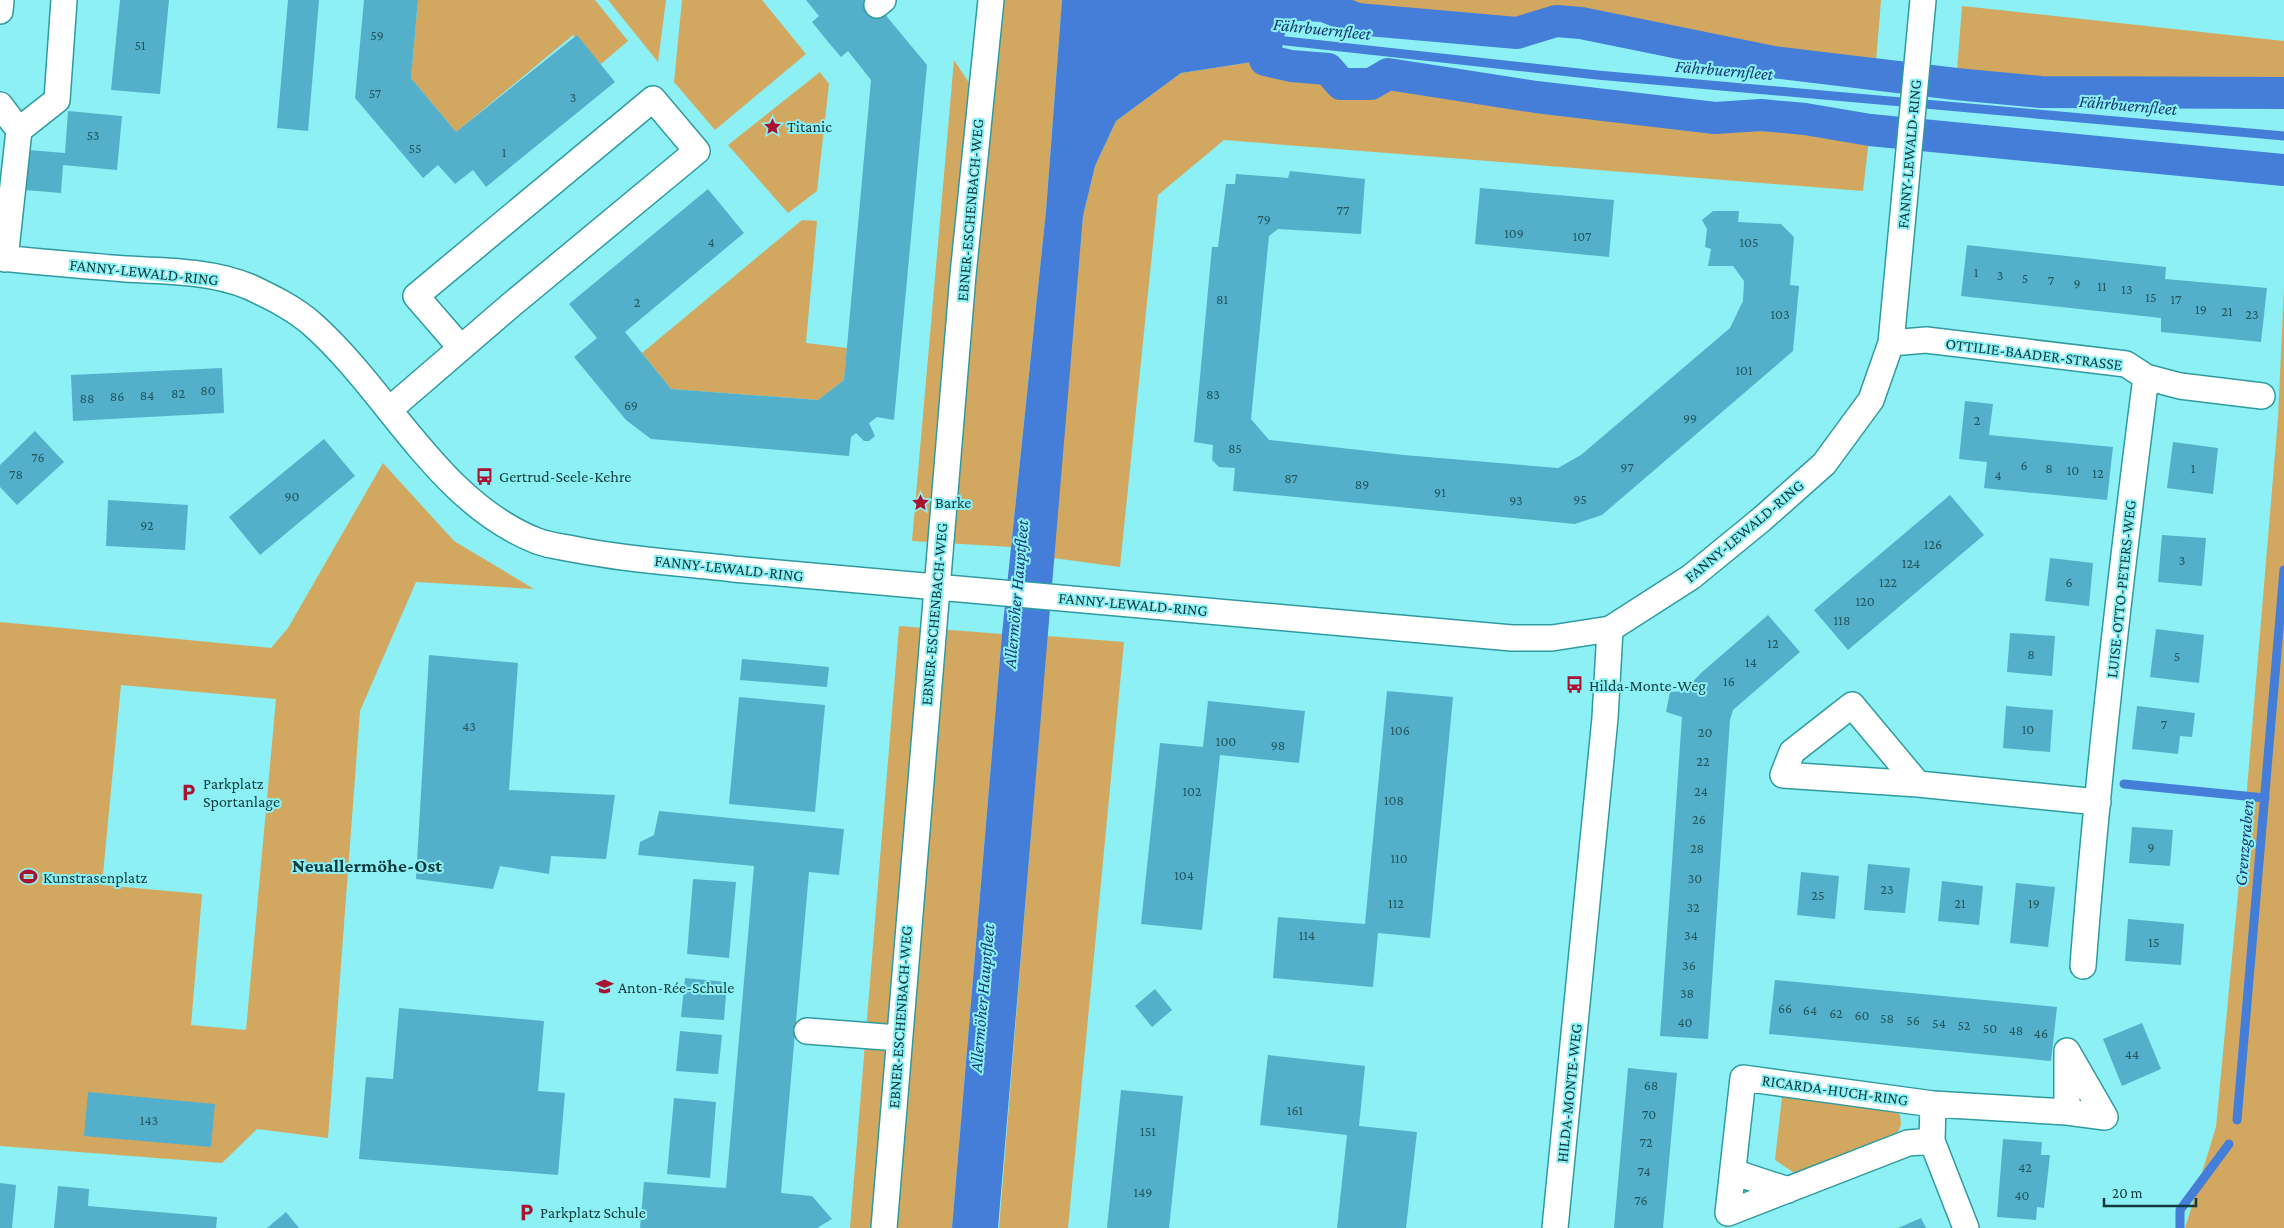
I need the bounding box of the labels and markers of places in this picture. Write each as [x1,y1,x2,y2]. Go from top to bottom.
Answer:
place icon: Titanic [763,116,783,136]
place label: Titanic [787,118,832,135]
bus stop icon: Gertrud-Seele-Kehre [475,466,495,486]
place label: Gertrud-Seele-Kehre [499,468,631,485]
place icon: Barke [911,492,931,512]
place label: Barke [935,494,971,511]
bus stop icon: Hilda-Monte-Weg [1565,675,1585,695]
place label: Hilda-Monte-Weg [1589,677,1706,695]
place label: Parkplatz Sportanlage [203,775,280,811]
parking icon: Parkplatz Sportanlage [179,782,199,802]
sports icon: Kunstrasenplatz [19,867,39,887]
place label: Kunstrasenplatz [43,869,147,887]
school or university icon: Anton-Rée-Schule [594,977,614,997]
place label: Anton-Rée-Schule [618,979,734,996]
parking icon: Parkplatz Schule [516,1202,536,1222]
place label: Parkplatz Schule [540,1204,646,1222]

